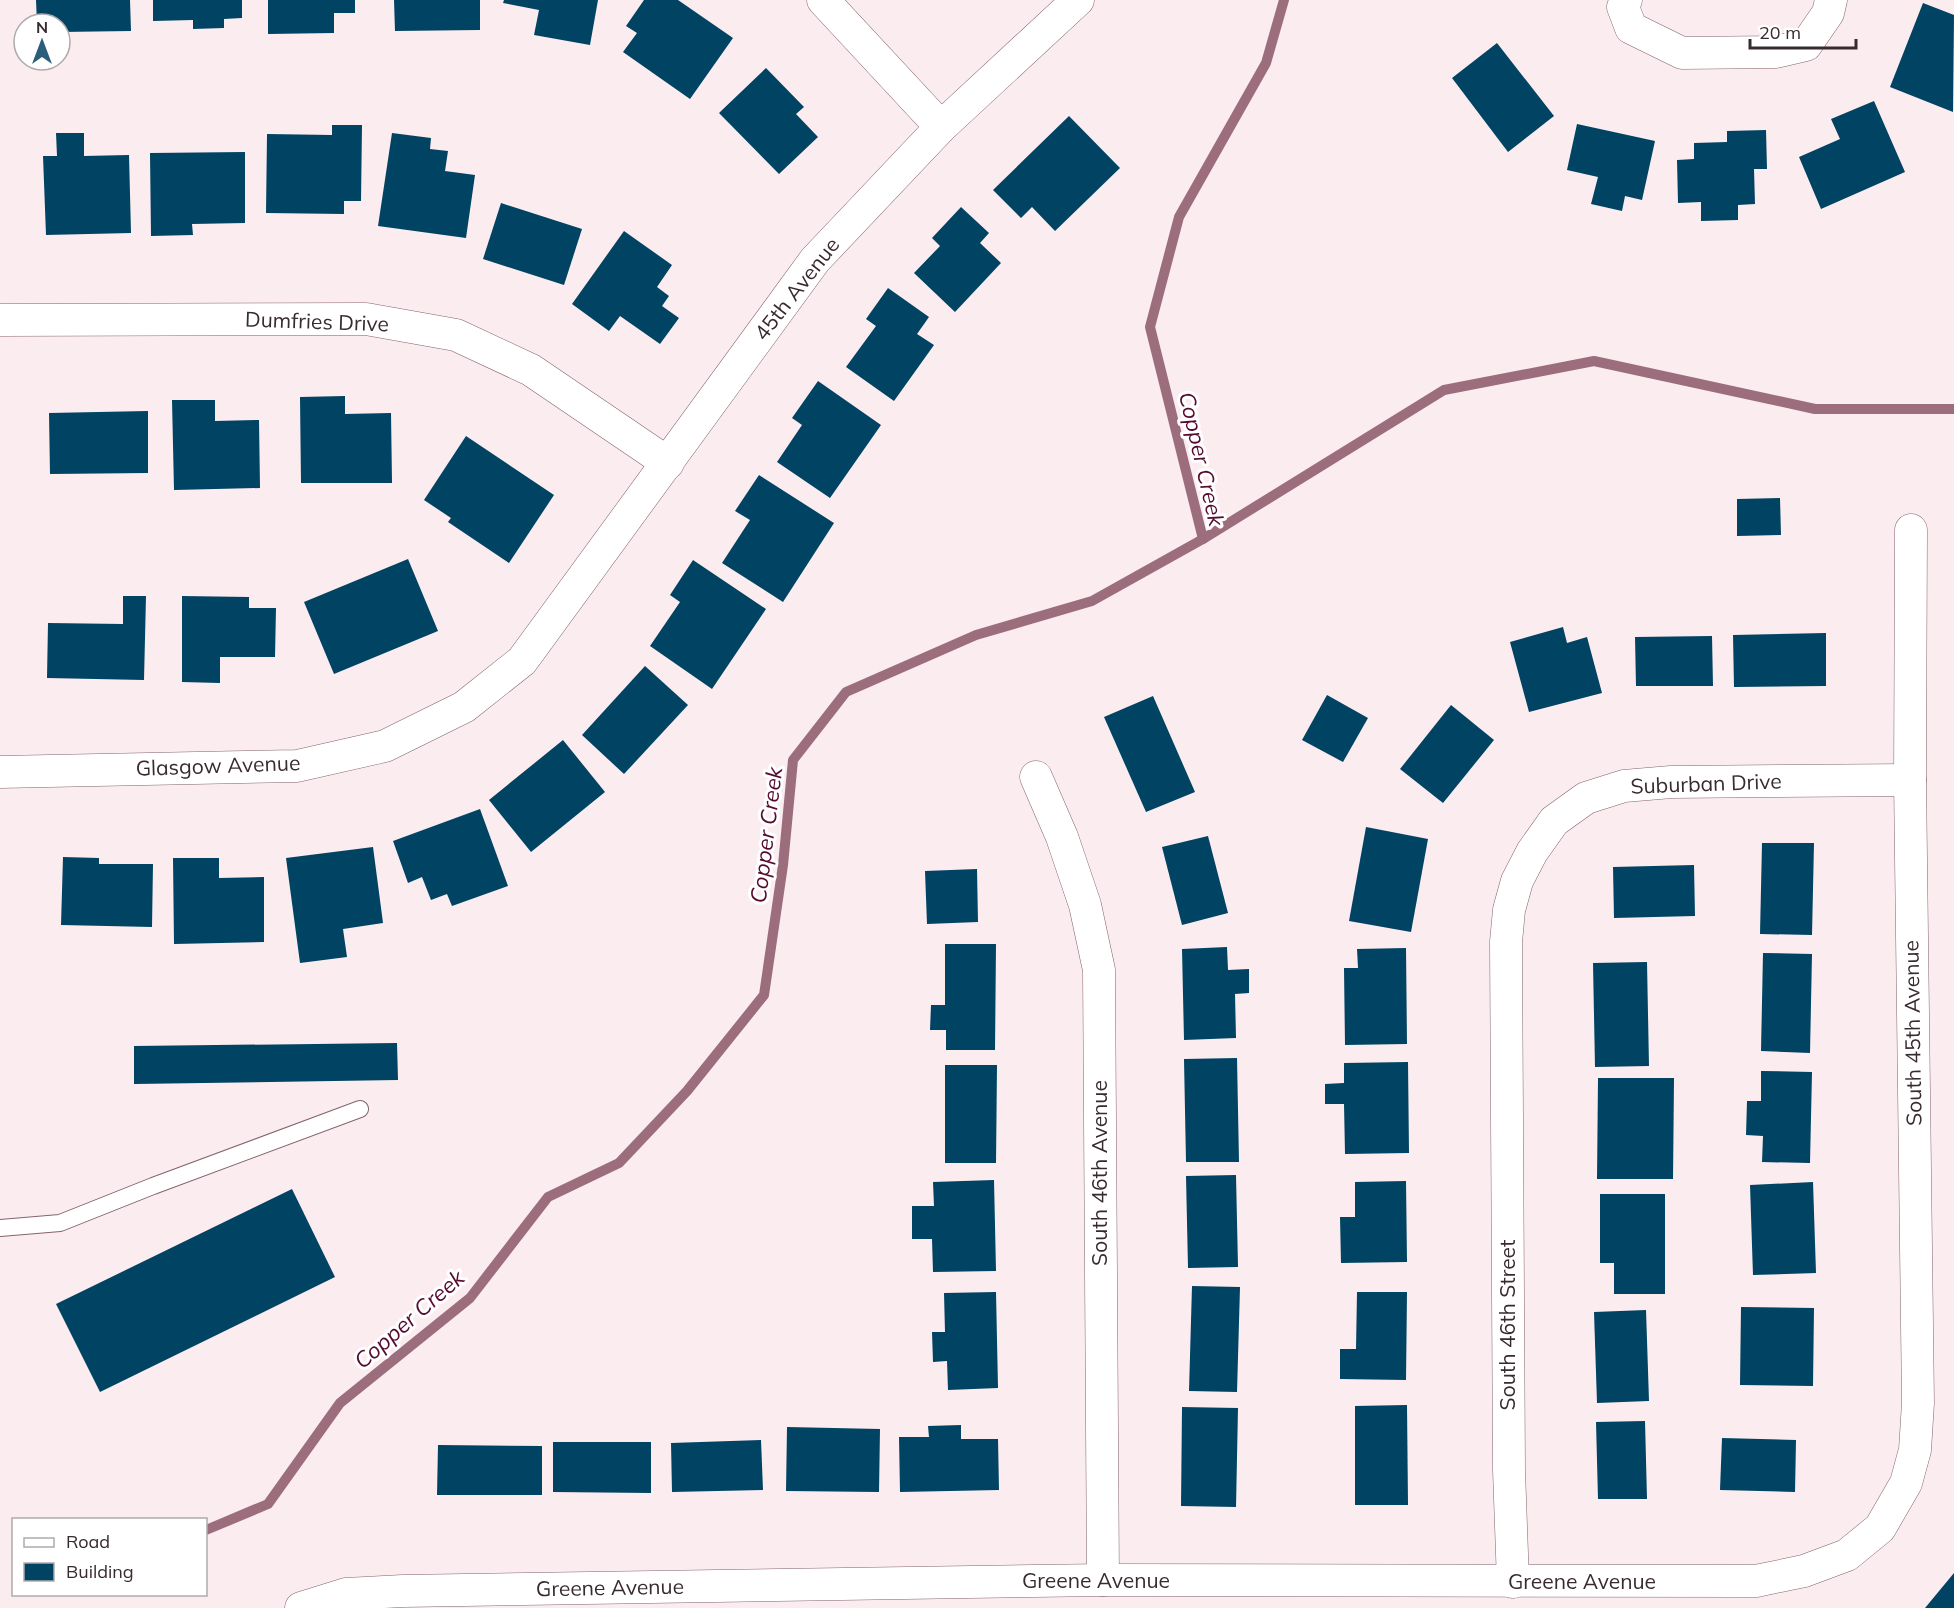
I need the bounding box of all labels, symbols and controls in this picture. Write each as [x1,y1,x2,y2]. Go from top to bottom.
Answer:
north arrow [12,12,72,72]
scale bar [1750,12,1856,50]
text: N [36,17,48,37]
text: 20 m [1759,21,1801,44]
street label: 45th Avenue [748,232,844,345]
street label: Dumfries Drive [245,305,389,337]
water label: Copper Creek [1173,389,1231,530]
street label: Glasgow Avenue [135,749,301,781]
water label: Copper Creek [744,765,788,905]
street label: Suburban Drive [1630,767,1782,799]
street label: South 45th Avenue [1897,940,1927,1126]
street label: South 46th Avenue [1086,1080,1112,1266]
street label: South 46th Street [1494,1240,1520,1410]
water label: Copper Creek [348,1263,470,1375]
legend [12,1518,207,1596]
text: Road [66,1530,110,1553]
text: Building [66,1560,134,1583]
street label: Greene Avenue [1022,1567,1170,1593]
street label: Greene Avenue [1508,1568,1656,1594]
street label: Greene Avenue [536,1573,684,1601]

